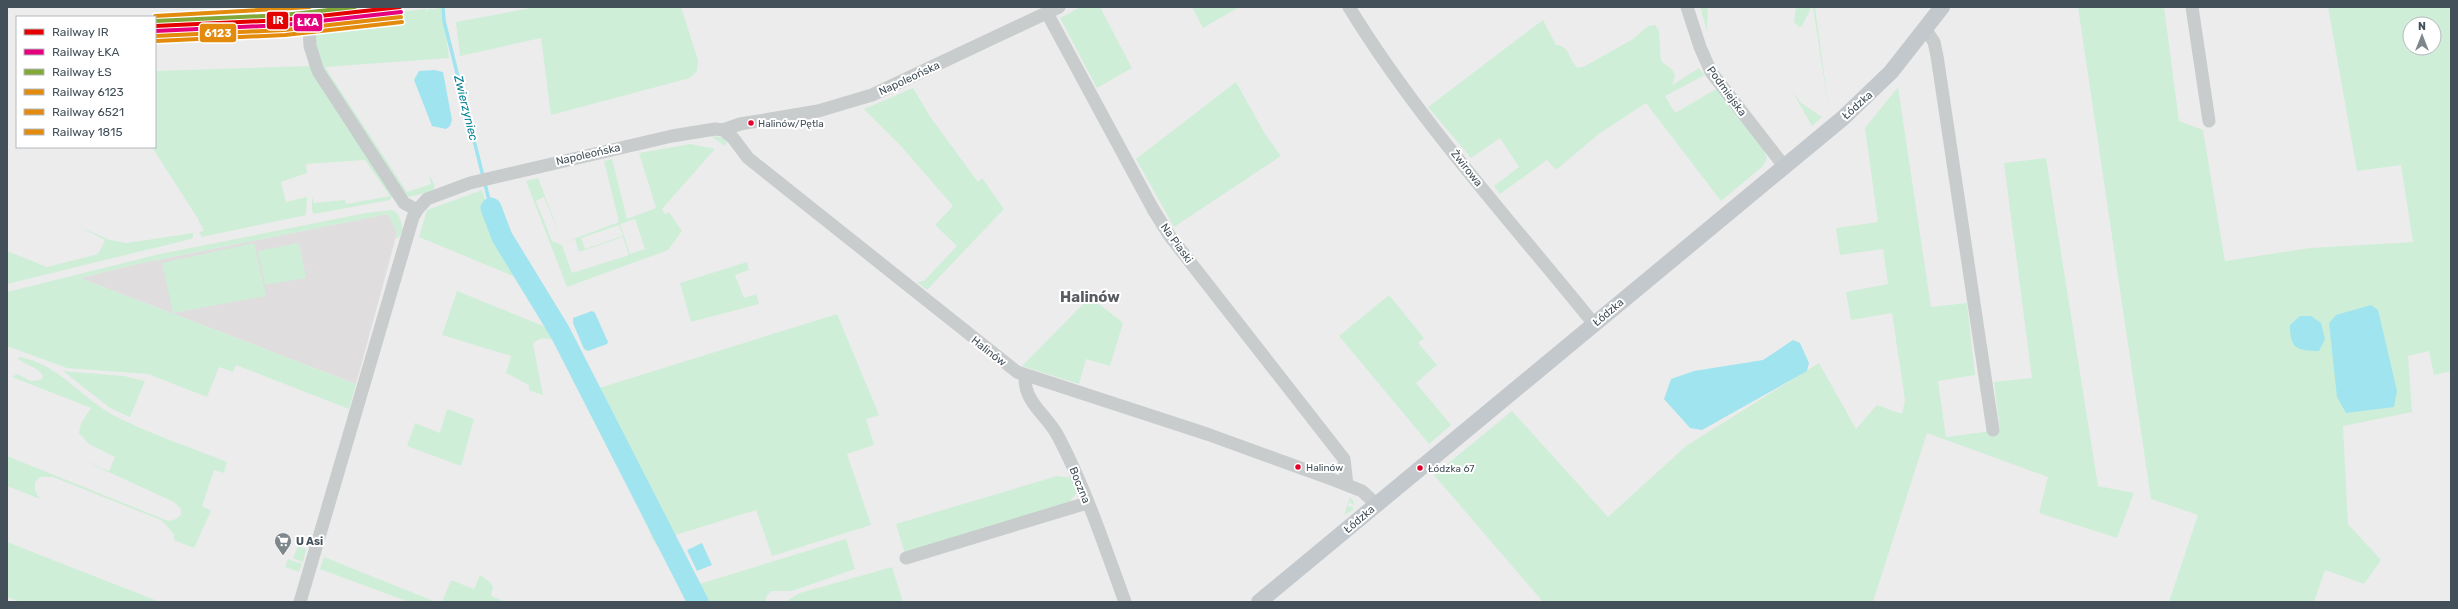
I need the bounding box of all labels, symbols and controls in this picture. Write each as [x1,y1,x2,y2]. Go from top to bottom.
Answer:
line badge: IR [266,11,289,30]
line badge: ŁKA [293,13,323,32]
text: IR [272,14,284,27]
legend [16,16,156,148]
text: ŁKA [297,16,319,29]
north arrow [2402,16,2442,56]
text: N [2418,20,2426,33]
line badge: 6123 [199,23,237,43]
text: Railway IR [52,25,109,39]
text: 6123 [205,27,231,40]
text: Railway ŁKA [52,45,120,59]
street label: Napoleońska [877,59,942,98]
street label: Podmiejska [1704,64,1749,119]
text: Railway ŁS [52,65,112,79]
water label: Zwierzyniec [451,73,481,143]
text: Railway 6123 [52,85,124,99]
street label: Łódzka [1840,88,1875,122]
text: Railway 6521 [52,105,124,119]
marker: Halinów/Pętla [746,118,756,128]
place label: Halinów/Pętla [758,118,824,130]
text: Railway 1815 [52,125,123,139]
street label: Napoleońska [555,141,622,168]
street label: Żwirowa [1448,147,1486,189]
street label: Na Piaski [1158,221,1195,266]
district label: Halinów [1060,288,1120,306]
street label: Łódzka [1590,296,1626,329]
street label: Halinów [969,334,1009,369]
marker: Halinów [1293,462,1303,472]
place label: Halinów [1306,462,1343,474]
marker: Łódzka 67 [1415,463,1425,473]
place label: Łódzka 67 [1428,463,1474,475]
street label: Boczna [1066,465,1093,505]
street label: Łódzka [1341,503,1377,536]
supermarket icon: U Asi [273,531,293,556]
place label: U Asi [296,535,323,548]

